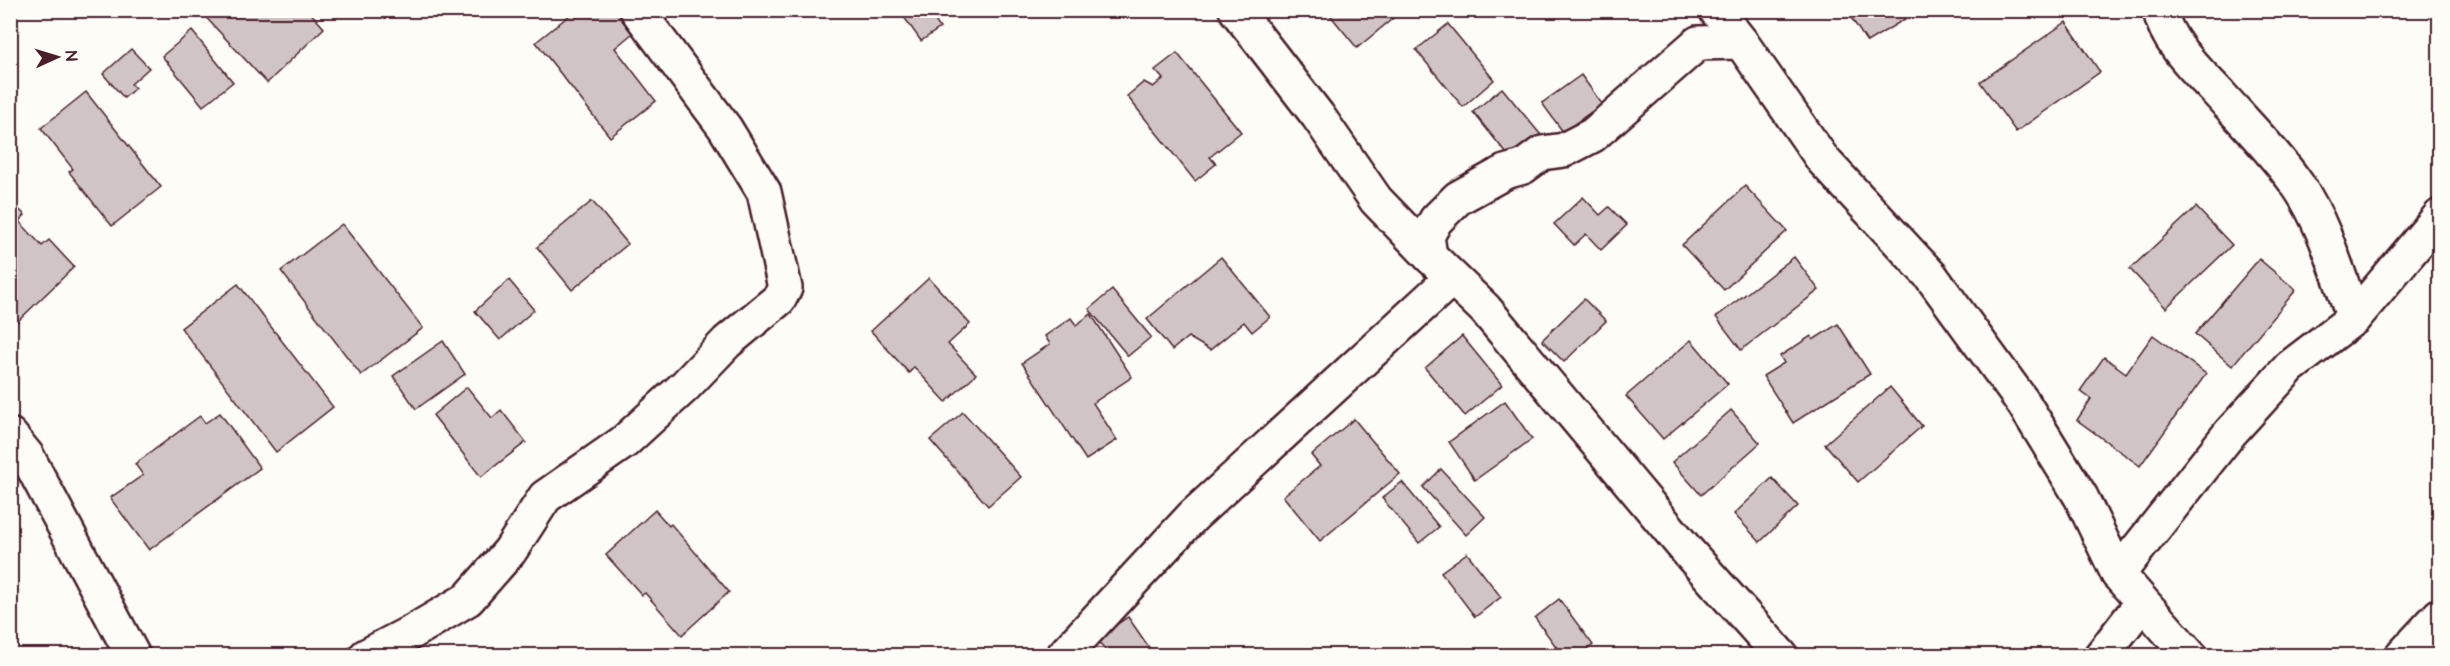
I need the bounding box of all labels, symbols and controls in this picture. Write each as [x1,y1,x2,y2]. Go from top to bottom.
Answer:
north arrow [27,27,87,87]
text: N [60,50,82,62]

